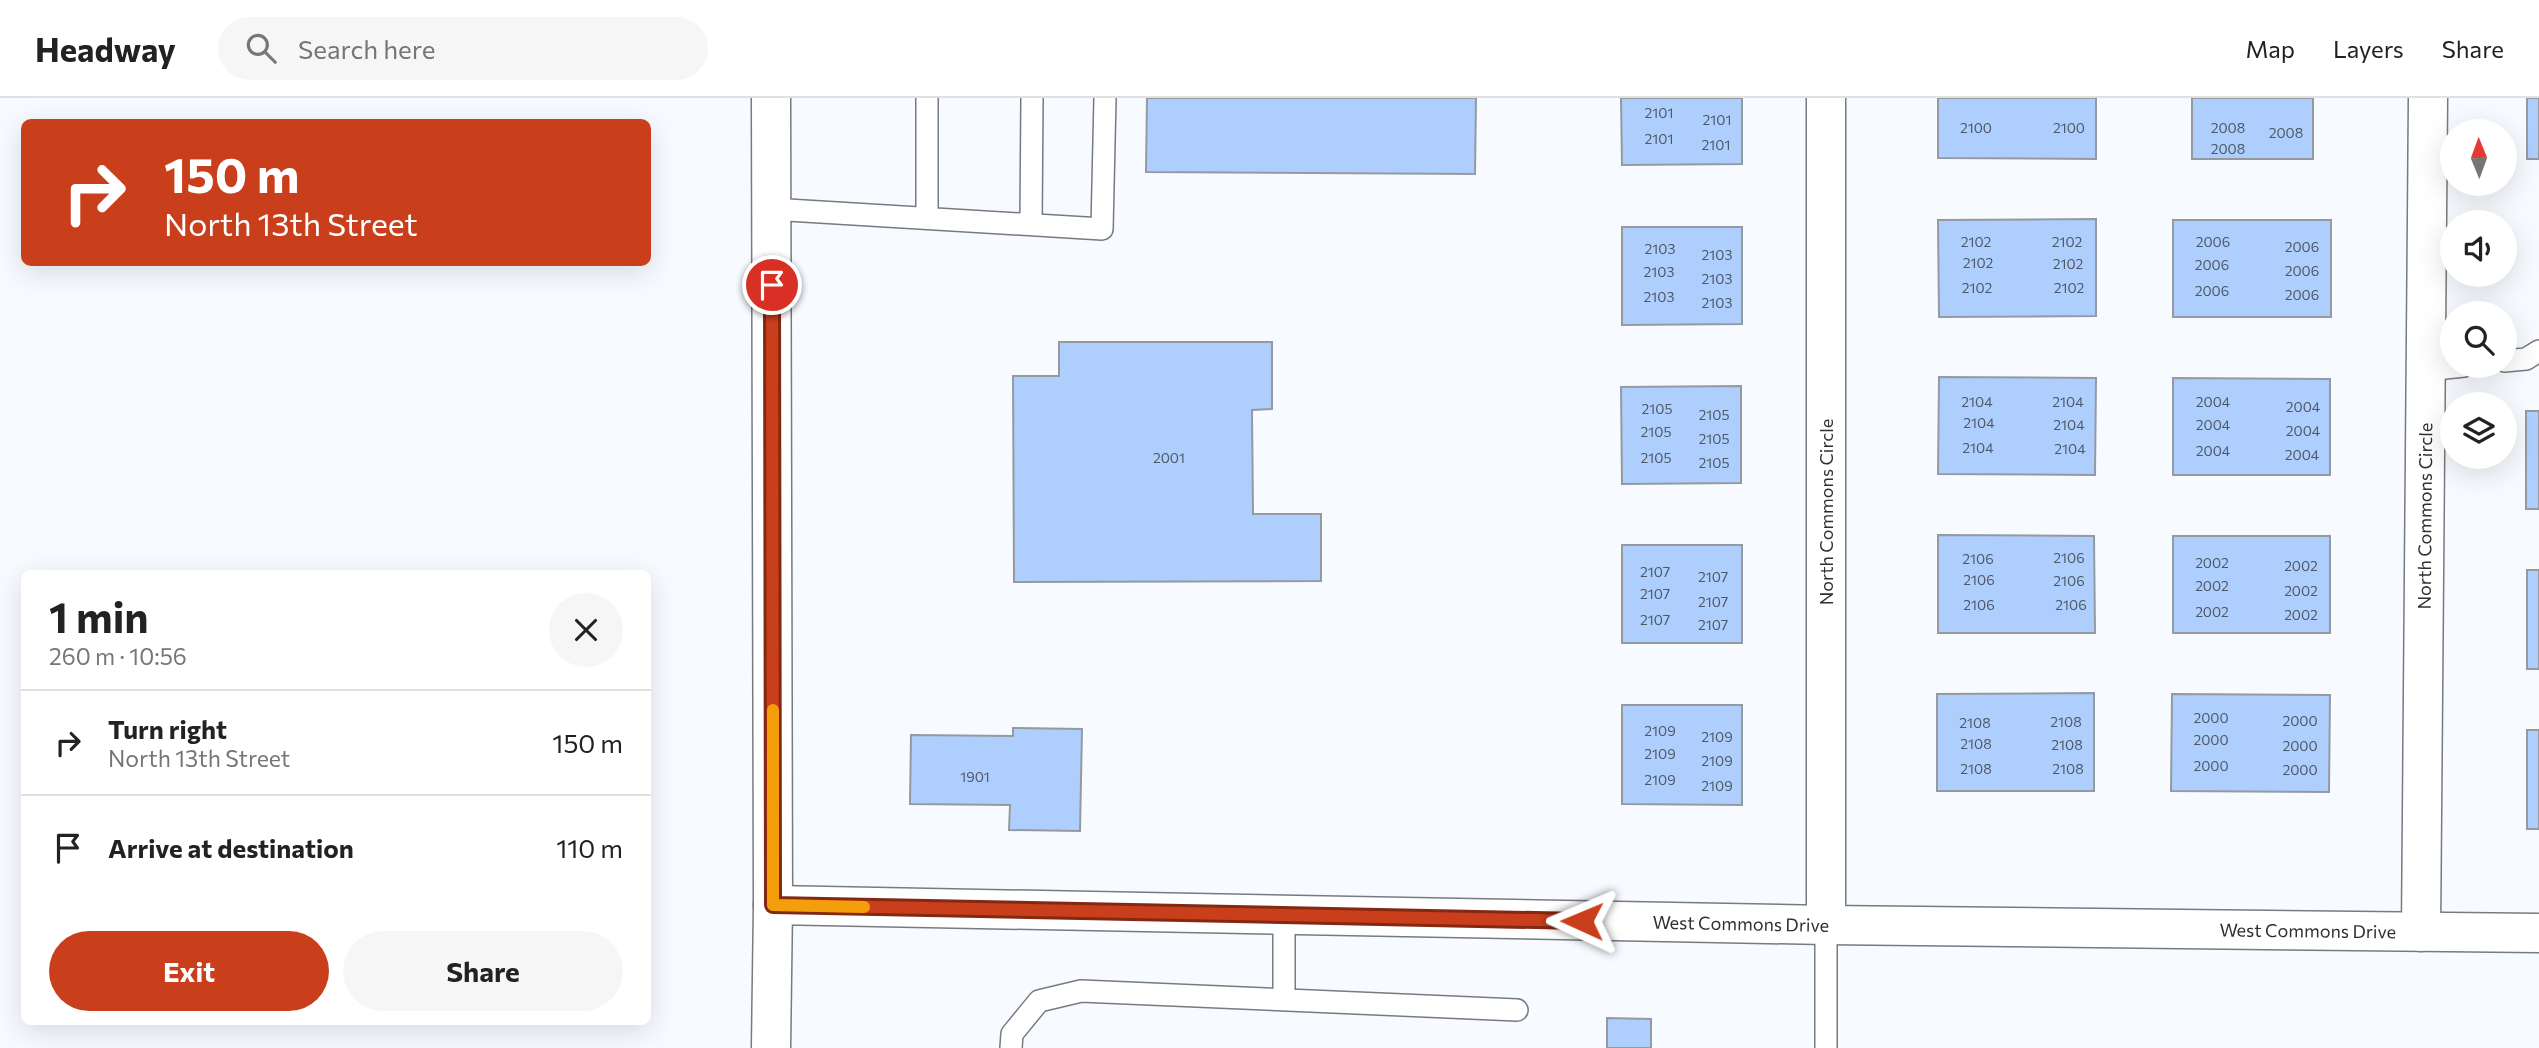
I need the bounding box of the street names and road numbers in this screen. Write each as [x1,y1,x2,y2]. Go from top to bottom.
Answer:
street label: North Commons Circle [1815,419,1837,605]
street label: North Commons Circle [2413,422,2436,610]
street label: West Commons Drive [1652,911,1829,936]
street label: West Commons Drive [2219,918,2396,942]

